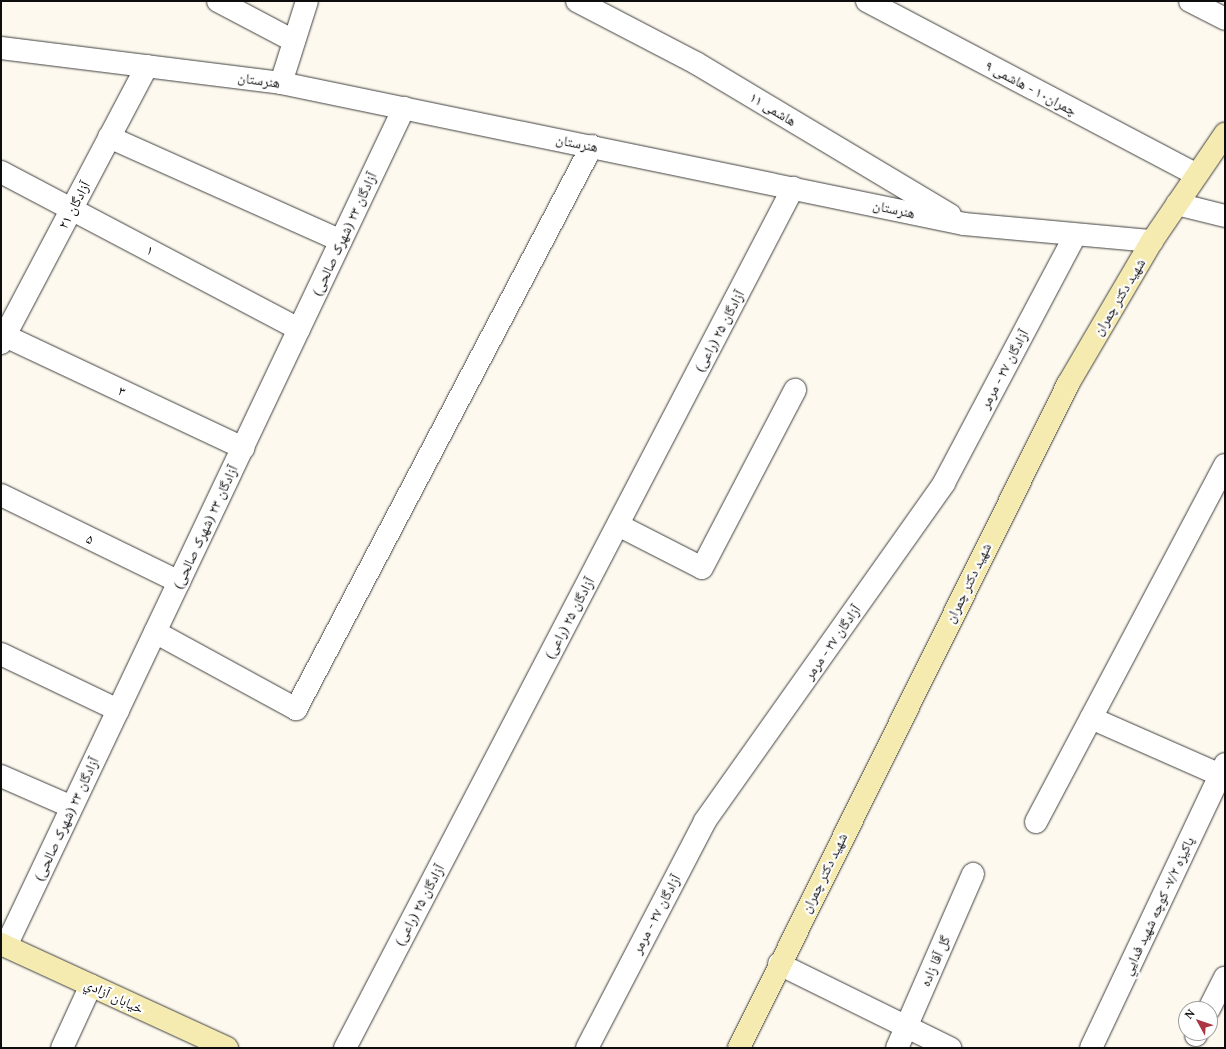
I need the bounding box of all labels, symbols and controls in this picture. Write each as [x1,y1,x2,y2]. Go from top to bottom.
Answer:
street label: چمران۱۰ - هاشمی ۹ [982,57,1080,119]
street label: هنرستان [237,69,281,91]
street label: هاشمی ۱۱ [747,89,799,129]
street label: هنرستان [554,131,600,155]
street label: آزادگان ۲۳ (شهرک صالحی) [308,169,380,299]
street label: آزادگان ۲۱ [55,178,93,232]
street label: هنرستان [871,196,917,222]
street label: ۱ [143,241,157,259]
street label: شهید دکتر چمران [1089,255,1149,339]
street label: آزادگان ۲۵ (راعی) [690,287,748,375]
street label: آزادگان ۲۷ - مرمر [976,326,1032,412]
street label: ۳ [116,382,128,400]
street label: آزادگان ۲۳ (شهرک صالحی) [169,462,241,592]
street label: ۵ [83,530,97,548]
street label: شهید دکتر چمران [941,540,995,626]
street label: آزادگان ۲۵ (راعی) [540,574,598,662]
street label: آزادگان ۲۷ - مرمر [800,601,864,683]
street label: آزادگان ۲۳ (شهرک صالحی) [30,754,102,884]
street label: شهید دکتر چمران [797,830,851,916]
street label: پاکیزه ۷/۲- كوچه شهيد فدايي [1118,834,1198,978]
street label: آزادگان ۲۵ (راعی) [390,861,448,949]
street label: آزادگان ۲۷ - مرمر [628,871,684,957]
street label: گل آقا زاده [916,933,954,989]
street label: خيابان آزادي [82,975,146,1017]
north arrow [1178,1001,1218,1041]
text: N [1182,1006,1198,1022]

